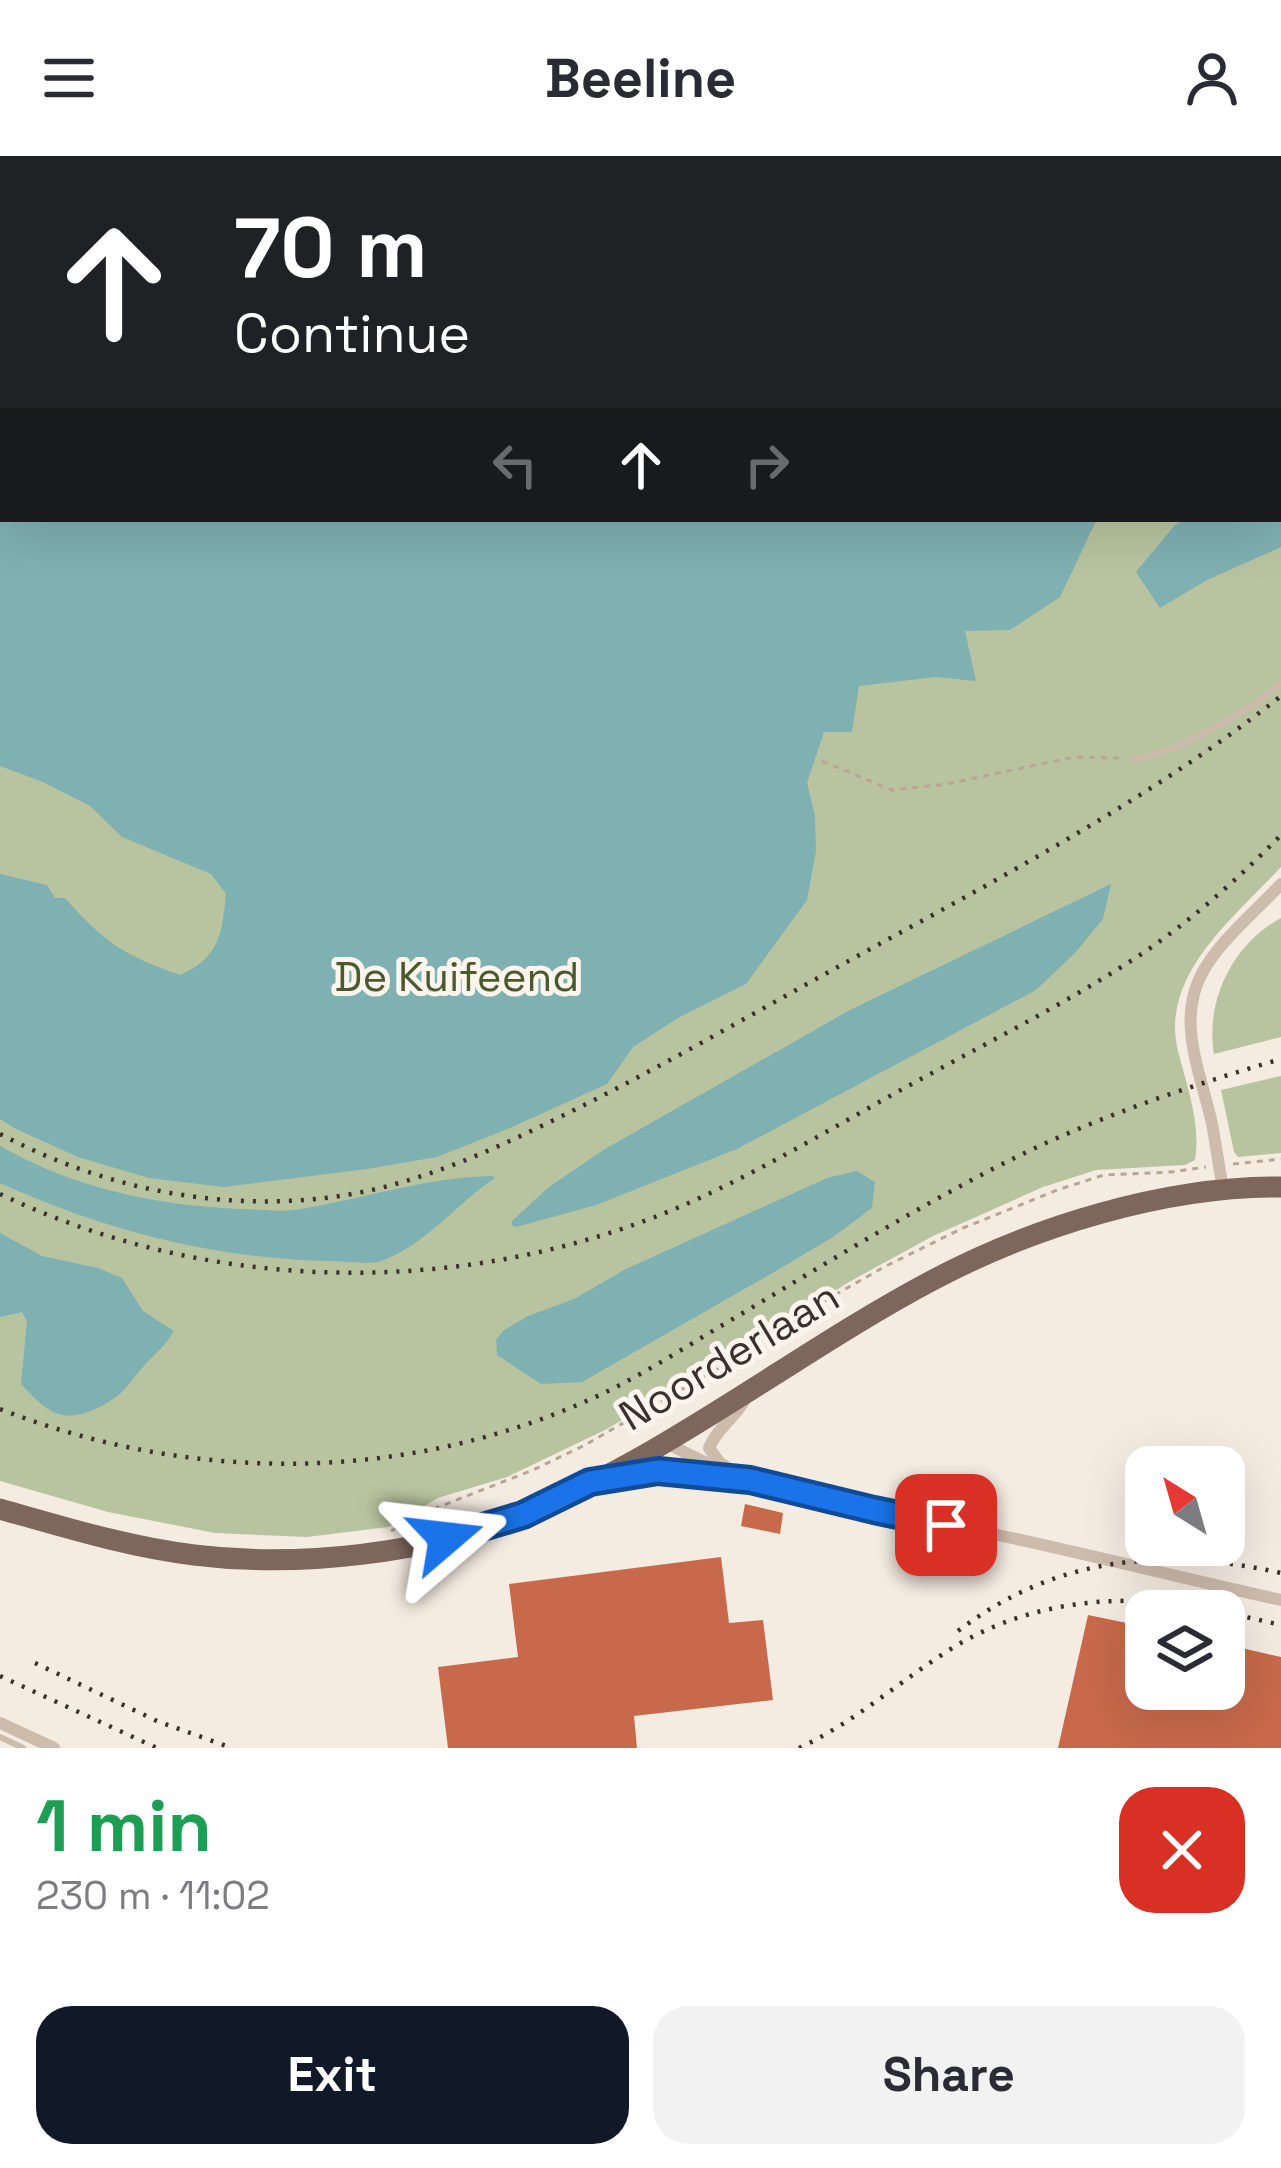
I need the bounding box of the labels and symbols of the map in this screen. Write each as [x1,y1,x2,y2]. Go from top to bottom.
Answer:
park label: De Kuifeend [335,950,579,1003]
street label: Noorderlaan [610,1270,848,1442]
north arrow [1125,1446,1245,1566]
pin [895,1474,997,1576]
position arrow [383,1475,509,1601]

